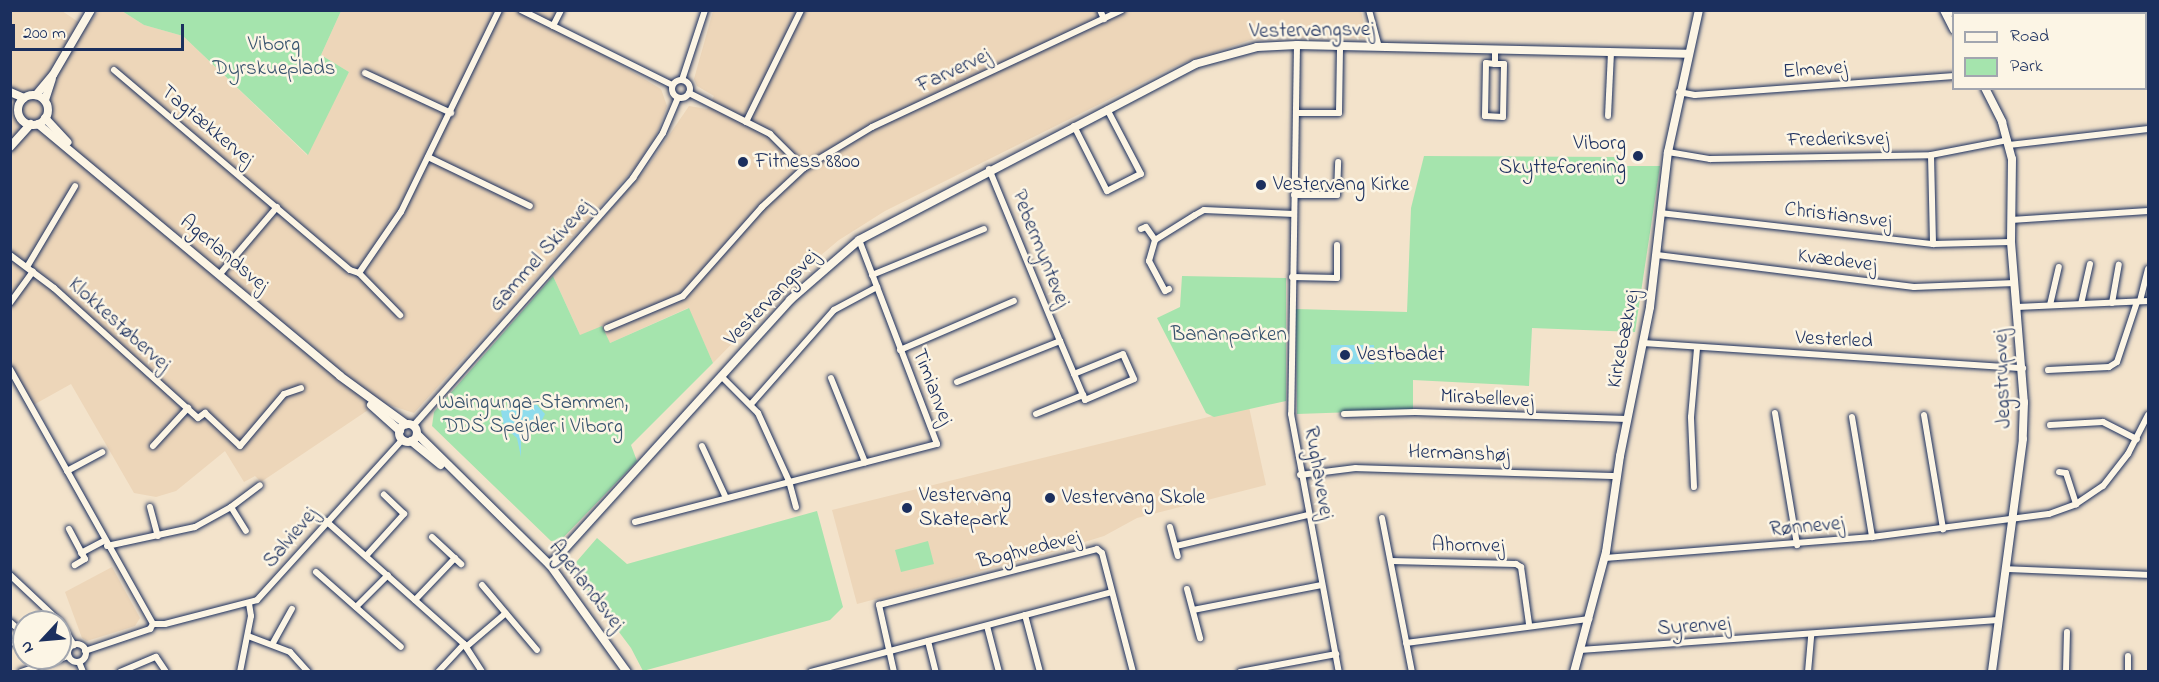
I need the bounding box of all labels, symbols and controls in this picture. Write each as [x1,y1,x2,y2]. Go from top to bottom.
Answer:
scale bar [15,12,188,50]
legend [1952,12,2147,90]
street label: Vestervangsvej [1249,17,1375,45]
text: 200 m [23,21,66,47]
text: Road [2010,24,2049,50]
park label: Viborg Dyrskueplads [213,32,335,82]
street label: Farvervej [913,43,995,99]
text: Park [2010,54,2043,80]
street label: Elmevej [1782,55,1848,85]
street label: Tagtækkervej [155,80,259,172]
street label: Frederiksvej [1787,127,1889,153]
place label: Viborg Skytteforening [1499,131,1626,181]
place label: Fitness 8800 [755,149,860,175]
marker: Viborg Skytteforening [1631,149,1645,163]
marker: Fitness 8800 [736,155,750,169]
place label: Vestervang Kirke [1273,172,1410,198]
marker: Vestervang Kirke [1254,178,1268,192]
street label: Pebermyntevej [1005,187,1075,311]
street label: Gammel Skivevej [484,195,598,317]
street label: Christiansvej [1783,197,1893,235]
street label: Agerlandsvej [174,210,274,298]
street label: Vestervangsvej [719,244,825,352]
street label: Kvædevej [1796,244,1878,278]
street label: Klokkestøbervej [63,272,175,378]
street label: Kirkebækvej [1602,288,1646,390]
park label: Bananparken [1171,322,1287,348]
street label: Vesterled [1795,325,1873,355]
street label: Jegstrupvej [1989,329,2017,429]
place label: Vestbadet [1357,342,1445,368]
street label: Timianvej [906,345,958,429]
marker: Vestbadet [1338,348,1352,362]
street label: Mirabellevej [1440,384,1534,414]
park label: Waingunga-Stammen, DDS Spejder i Viborg [438,390,628,440]
street label: Rughavevej [1297,425,1339,521]
street label: Hermanshøj [1408,440,1510,468]
place label: Vestervang Skatepark [919,483,1011,533]
place label: Vestervang Skole [1062,485,1205,511]
marker: Vestervang Skole [1043,491,1057,505]
marker: Vestervang Skatepark [900,501,914,515]
street label: Salvievej [258,502,324,574]
street label: Rønnevej [1769,511,1845,543]
street label: Boghvedevej [975,525,1083,575]
street label: Ahornvej [1431,533,1505,559]
street label: Agerlandsvej [543,536,629,636]
north arrow [12,610,72,670]
street label: Syrenvej [1656,612,1732,642]
text: N [14,637,41,657]

